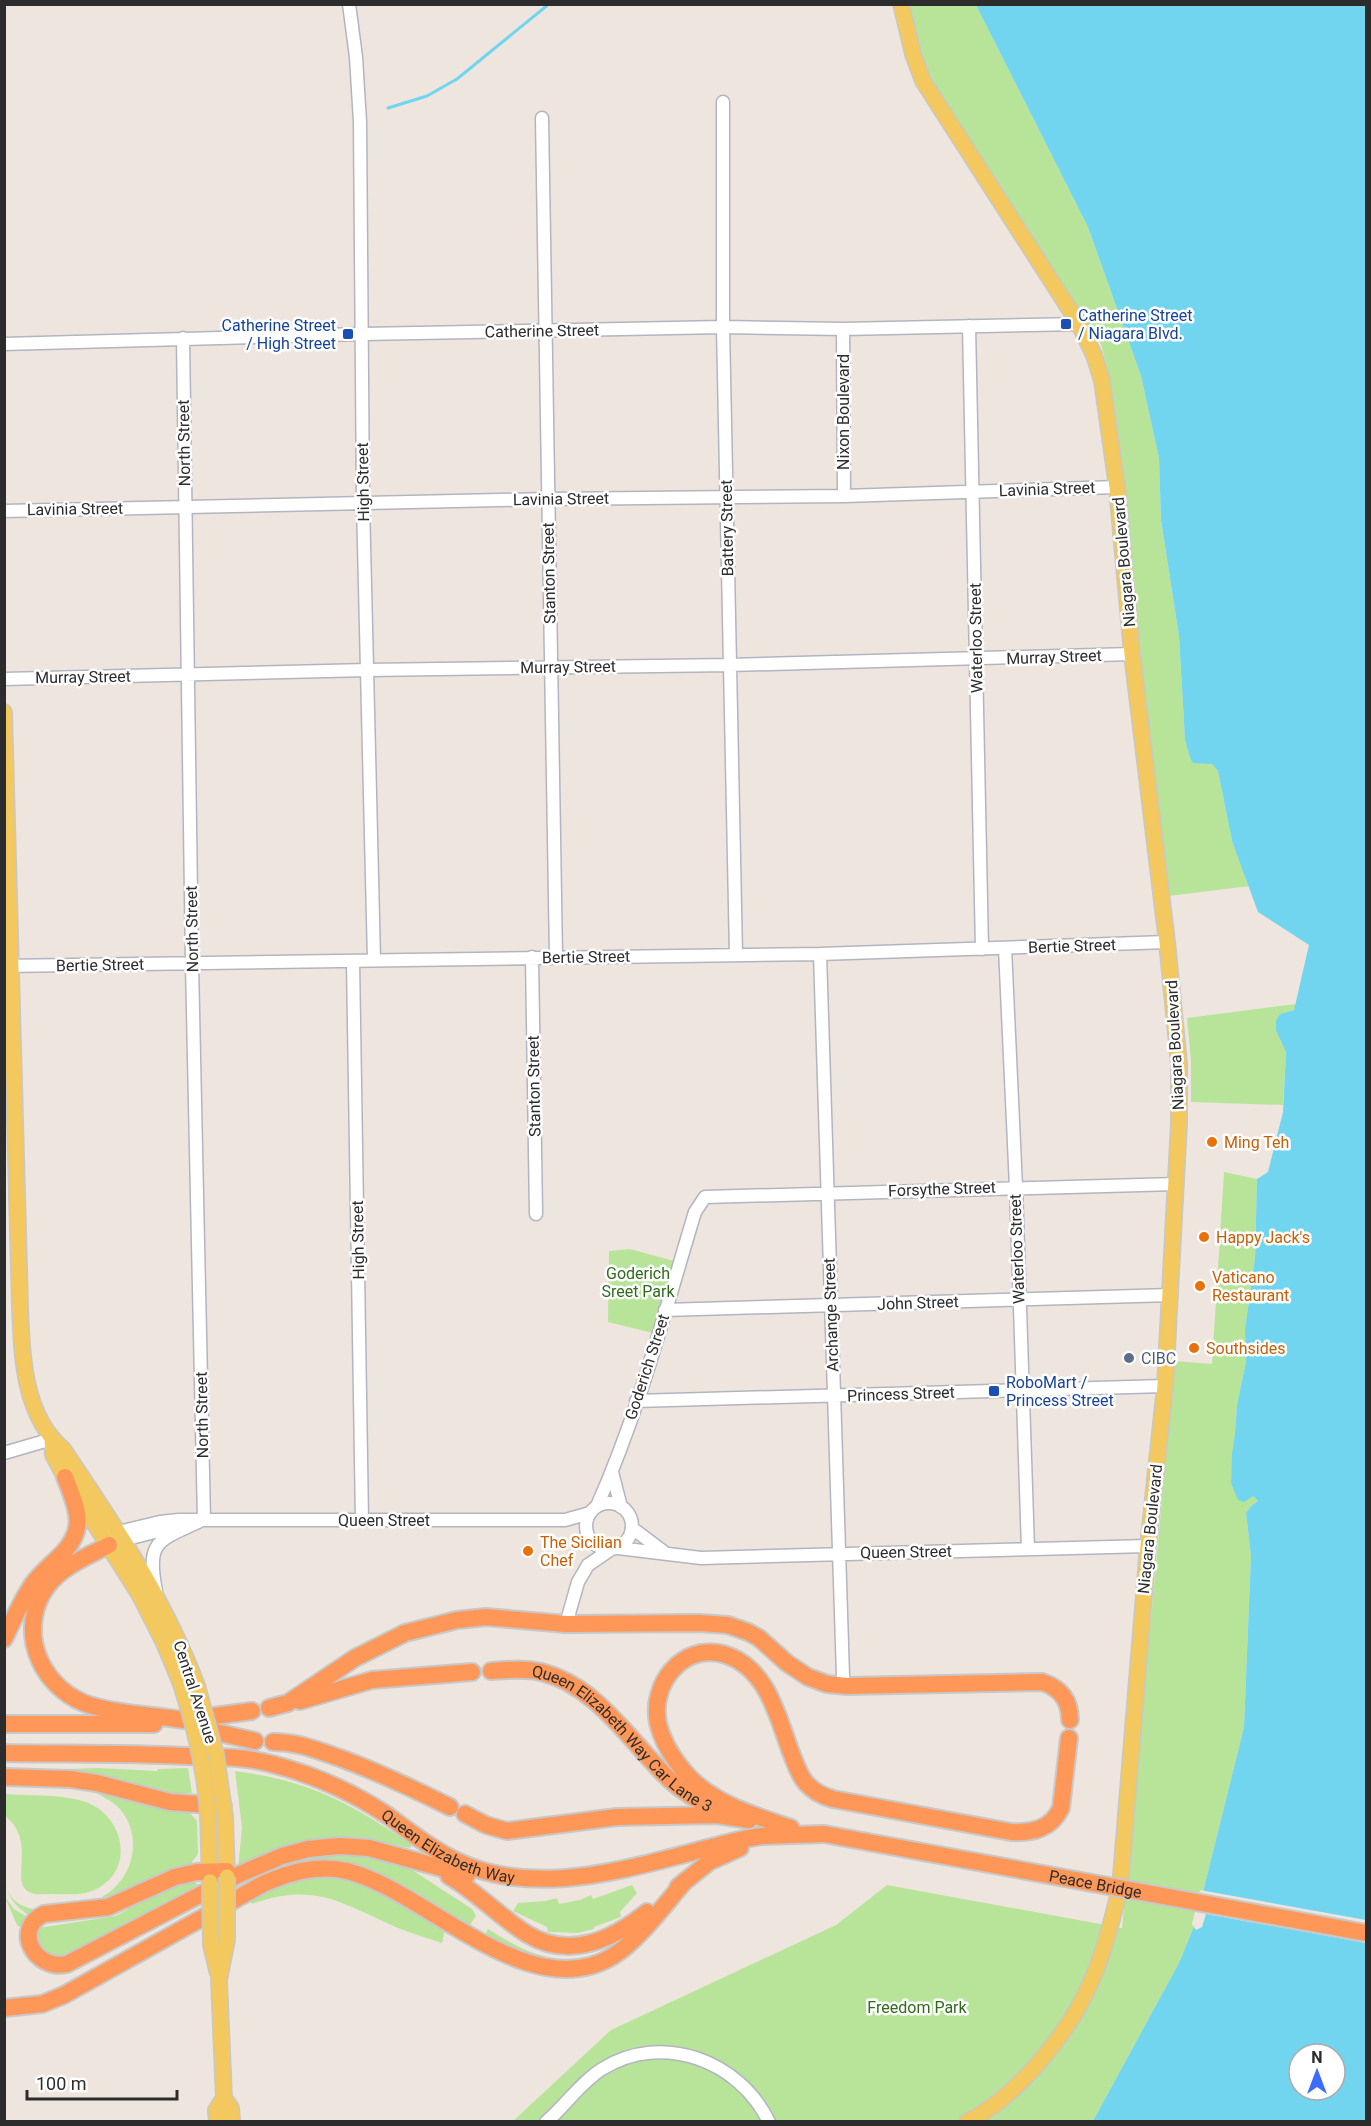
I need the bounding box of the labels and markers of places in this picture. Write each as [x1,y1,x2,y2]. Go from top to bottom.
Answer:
place label: Catherine Street / Niagara Blvd. [1078,306,1192,343]
place label: Catherine Street / High Street [222,316,336,353]
marker: Catherine Street / Niagara Blvd. [1059,317,1073,331]
marker: Catherine Street / High Street [341,327,355,341]
place label: Ming Teh [1224,1133,1289,1152]
marker: Ming Teh [1205,1135,1219,1149]
place label: Happy Jack's [1216,1228,1310,1247]
marker: Happy Jack's [1197,1230,1211,1244]
place label: Vaticano Restaurant [1212,1268,1289,1305]
marker: Vaticano Restaurant [1193,1279,1207,1293]
place label: Southsides [1206,1339,1285,1358]
marker: Southsides [1187,1341,1201,1355]
place label: CIBC [1141,1349,1176,1368]
marker: CIBC [1122,1351,1136,1365]
place label: RoboMart / Princess Street [1006,1373,1114,1410]
marker: RoboMart / Princess Street [987,1384,1001,1398]
place label: The Sicilian Chef [540,1533,622,1570]
marker: The Sicilian Chef [521,1544,535,1558]

